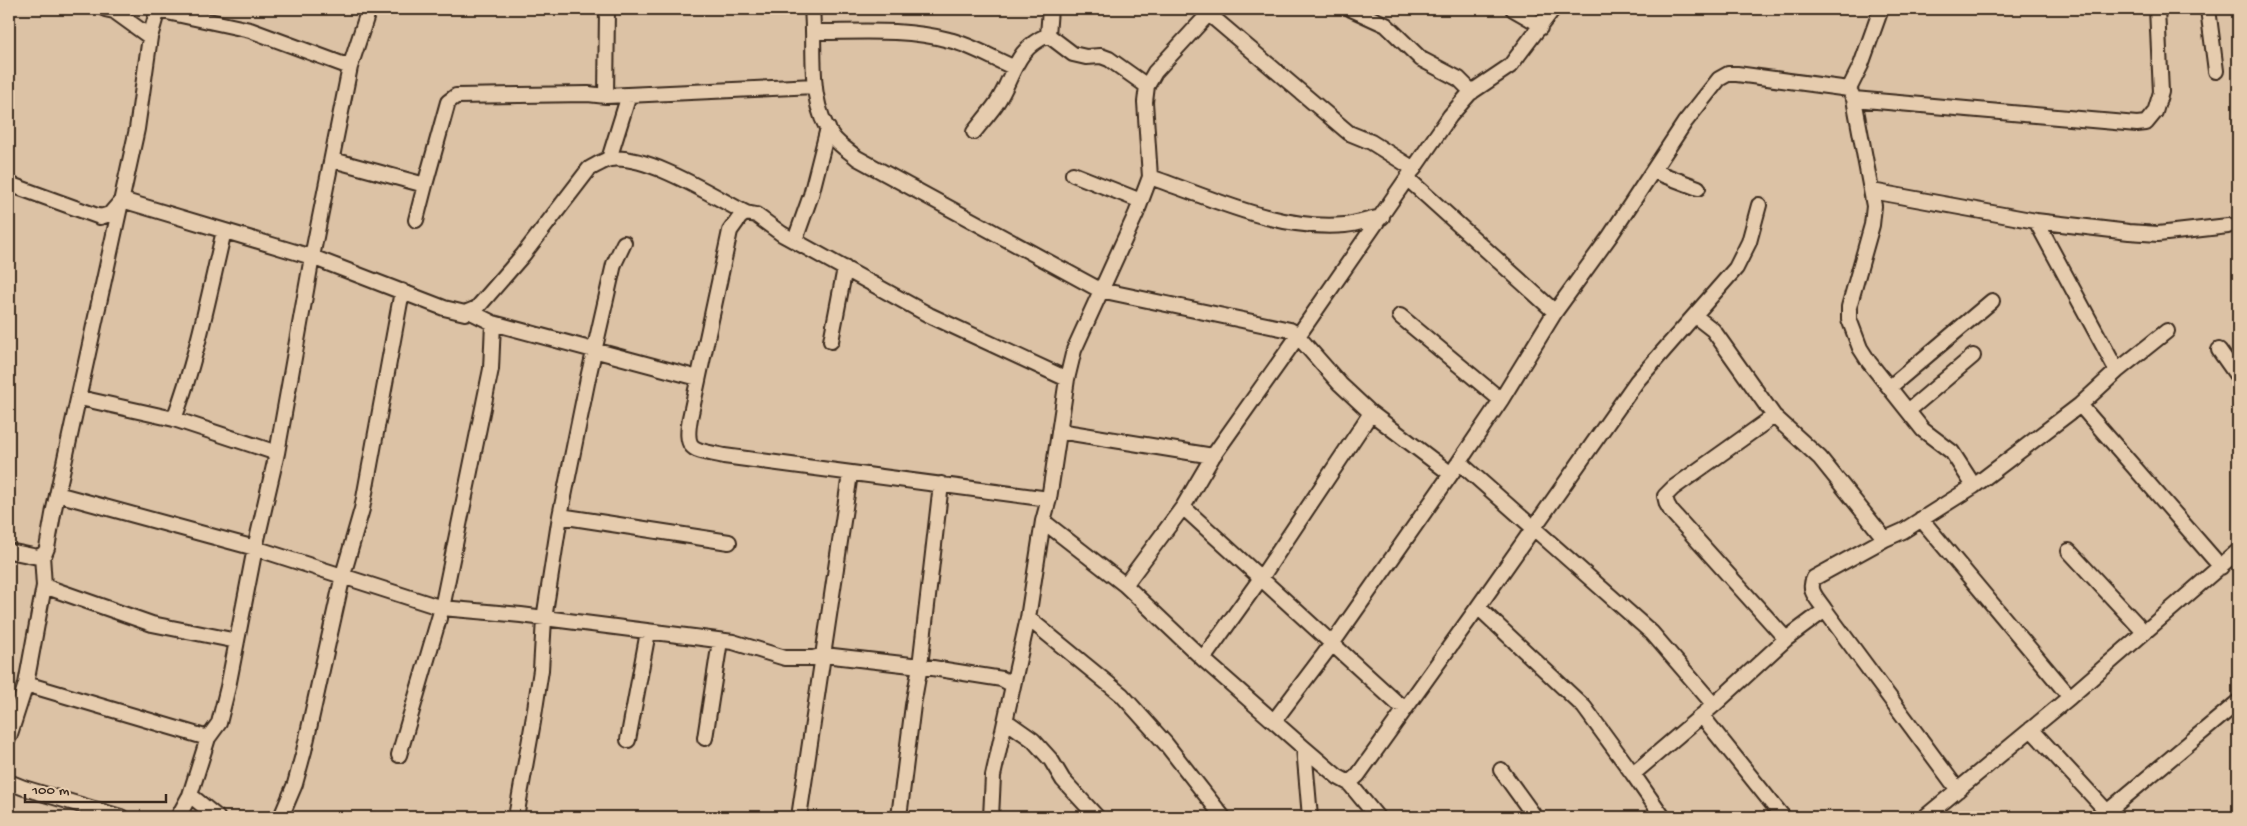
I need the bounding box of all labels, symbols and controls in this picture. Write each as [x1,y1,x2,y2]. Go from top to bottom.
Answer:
scale bar [25,771,166,803]
text: 100 m [31,782,70,800]

